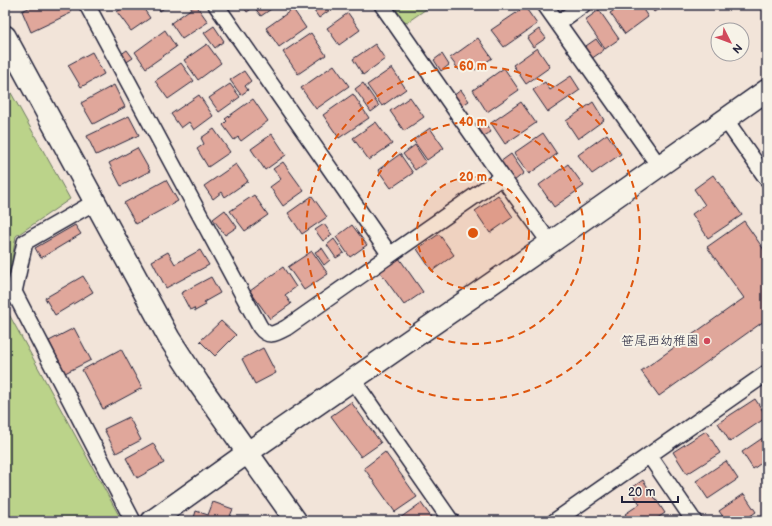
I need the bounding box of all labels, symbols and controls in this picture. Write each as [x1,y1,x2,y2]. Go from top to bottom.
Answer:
north arrow [710,22,750,62]
text: N [729,41,745,56]
text: 60 m [459,59,487,74]
text: 40 m [459,115,487,130]
text: 20 m [459,170,487,185]
centre of rings [466,226,480,240]
place label: 笹尾西幼稚園 [621,333,699,349]
marker: 笹尾西幼稚園 [702,336,712,346]
scale bar [622,478,678,504]
text: 20 m [628,485,655,500]

